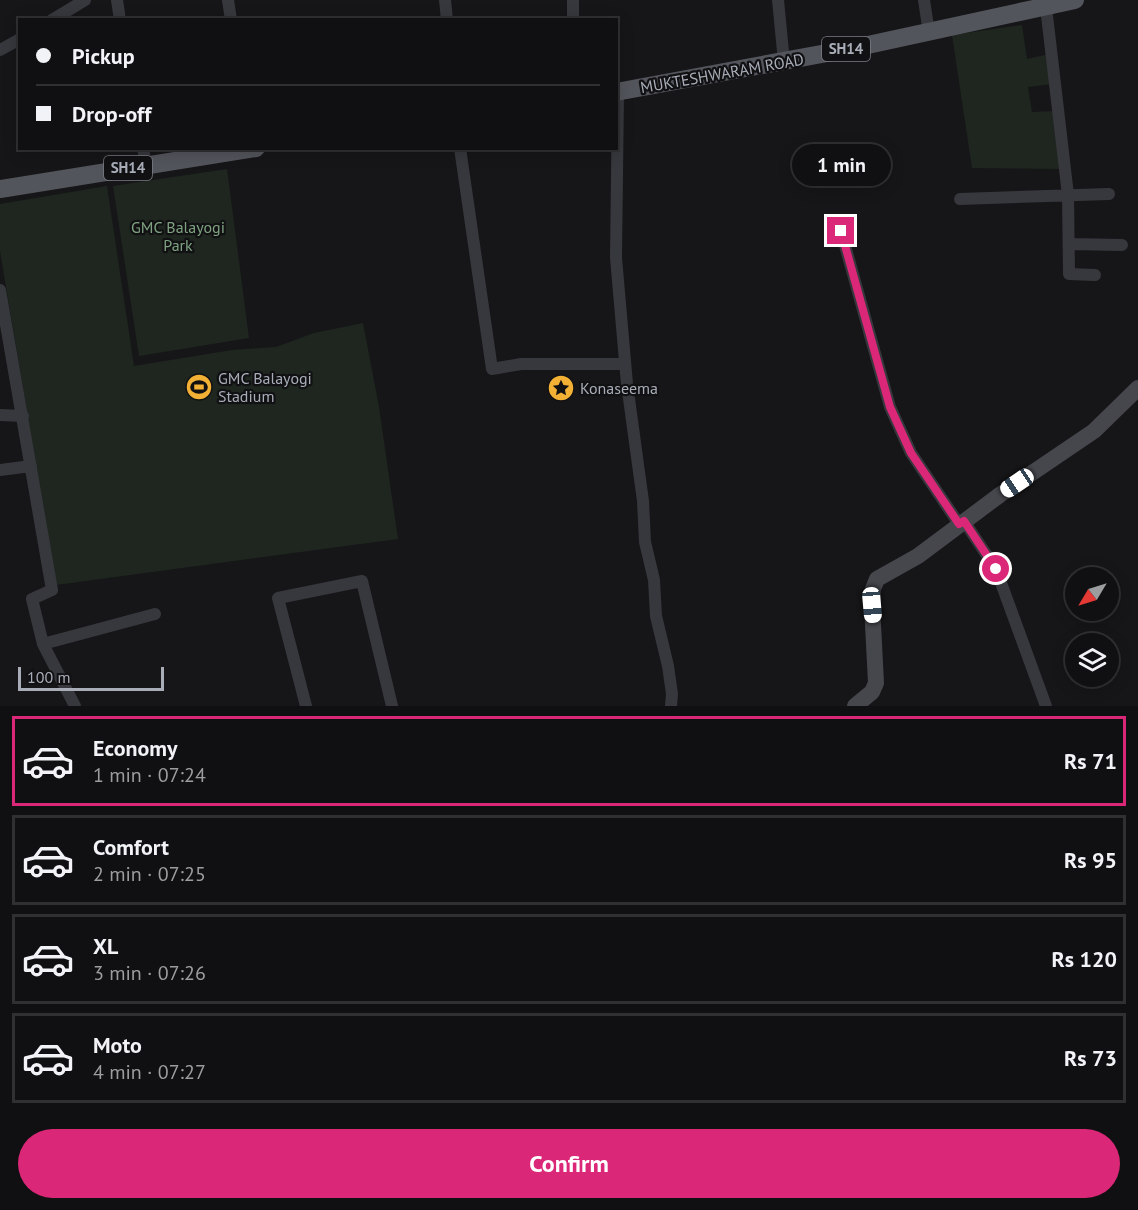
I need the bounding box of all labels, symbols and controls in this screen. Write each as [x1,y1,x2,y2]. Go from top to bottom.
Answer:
road number: SH14 [822,37,870,61]
text: Pickup [72,42,135,70]
street label: MUKTESHWARAM ROAD [639,49,805,97]
text: Drop-off [72,100,151,128]
callout: 1 min [792,144,890,186]
text: 1 min [817,152,866,178]
road number: SH14 [104,156,152,180]
park label: GMC Balayogi Park [131,217,225,255]
route end [827,217,854,244]
place label: GMC Balayogi Stadium [218,368,312,406]
sports icon: GMC Balayogi Stadium [184,372,214,402]
place icon: Konaseema [546,373,576,403]
place label: Konaseema [580,378,658,398]
car [997,465,1037,501]
route start [982,555,1009,582]
north arrow [1065,567,1119,621]
map controls [1065,567,1119,687]
car [861,586,883,624]
button: layers [1065,633,1119,687]
scale bar [18,664,164,692]
text: 100 m [27,667,70,687]
icon: car [21,734,75,788]
text: Economy [93,734,177,762]
text: Rs 71 [1064,747,1117,775]
text: 1 min · 07:24 [93,762,206,788]
icon: car [21,833,75,887]
text: Comfort [93,833,169,861]
text: Rs 95 [1064,846,1117,874]
text: 2 min · 07:25 [93,861,206,887]
icon: car [21,932,75,986]
text: XL [93,932,118,960]
text: Rs 120 [1051,945,1117,973]
text: 3 min · 07:26 [93,960,206,986]
icon: car [21,1031,75,1085]
text: Moto [93,1031,142,1059]
text: Rs 73 [1064,1044,1117,1072]
text: 4 min · 07:27 [93,1059,206,1085]
button: Confirm [18,1129,1120,1198]

